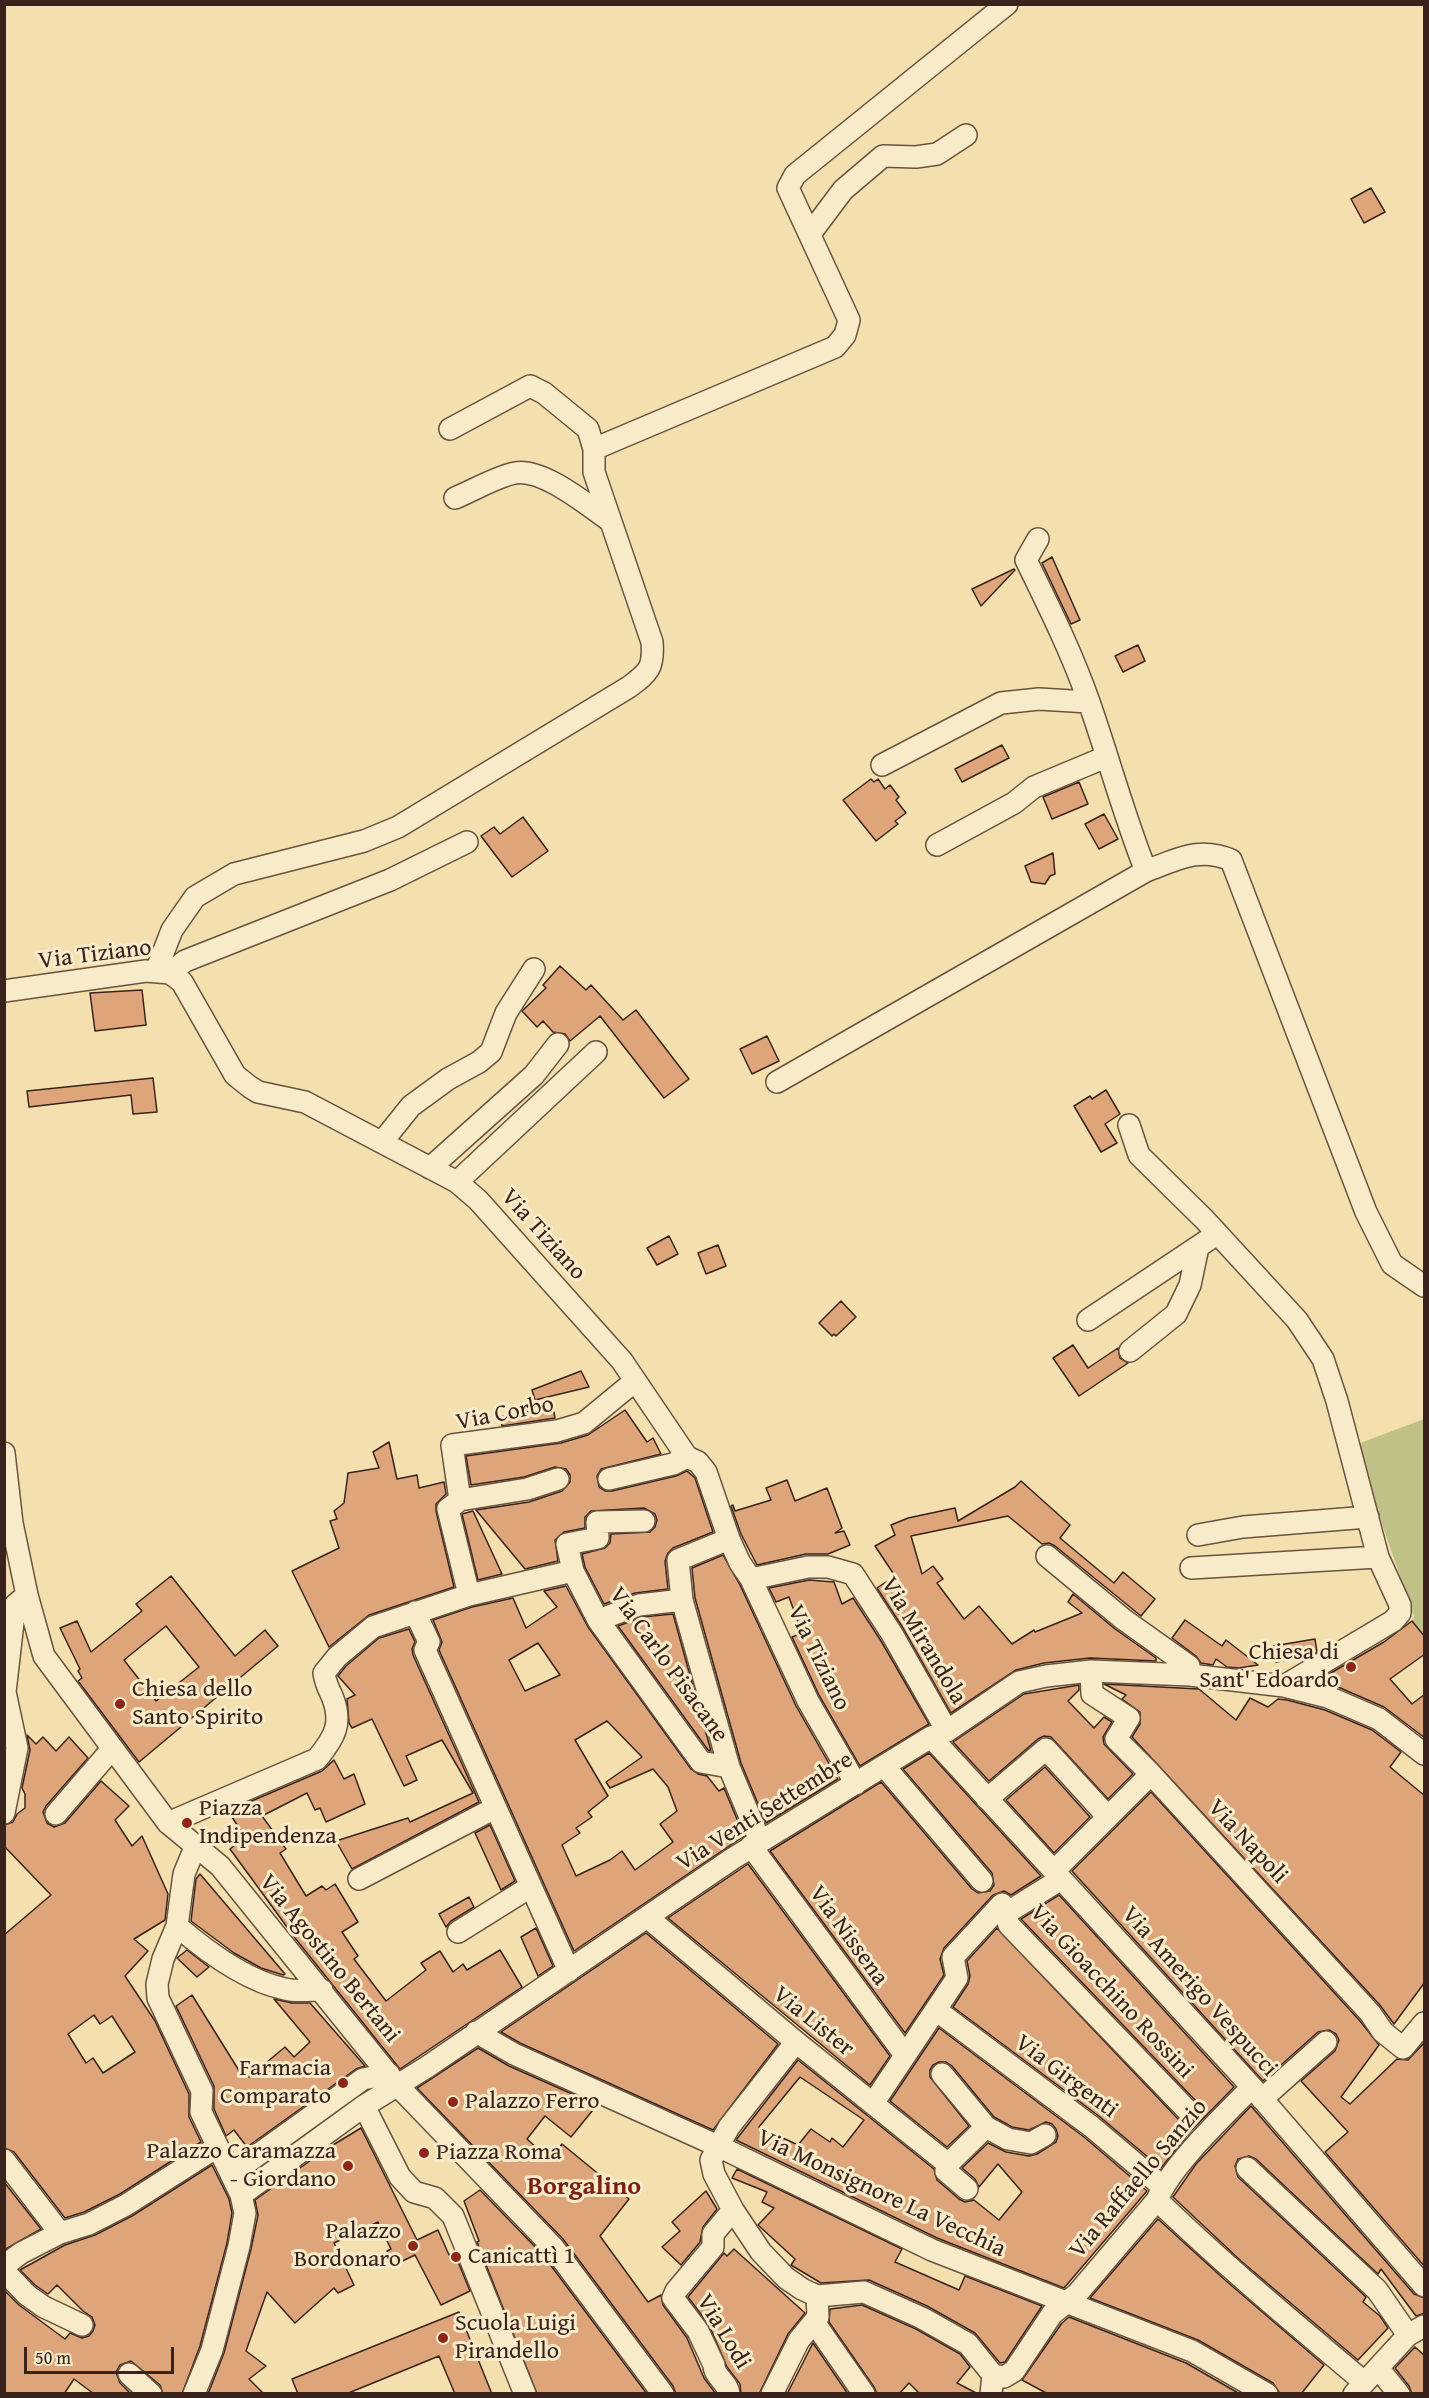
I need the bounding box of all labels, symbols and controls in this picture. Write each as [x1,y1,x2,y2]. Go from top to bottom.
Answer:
street label: Via Tiziano [37,934,153,976]
street label: Via Tiziano [494,1183,592,1287]
street label: Via Corbo [454,1390,556,1438]
street label: Via Mirandola [874,1572,972,1710]
street label: Via Carlo Pisacane [602,1582,734,1748]
street label: Via Tiziano [780,1601,856,1715]
place label: Chiesa di Sant' Edoardo [1199,1639,1339,1695]
marker: Chiesa di Sant' Edoardo [1344,1660,1358,1674]
place label: Chiesa dello Santo Spirito [132,1676,263,1732]
marker: Chiesa dello Santo Spirito [113,1697,127,1711]
street label: Via Venti Settembre [671,1746,859,1878]
street label: Via Napoli [1201,1794,1293,1890]
place label: Piazza Indipendenza [199,1795,336,1851]
marker: Piazza Indipendenza [180,1816,194,1830]
street label: Via Agostino Bertani [252,1869,406,2049]
street label: Via Nissena [802,1880,894,1992]
street label: Via Gioacchino Rossini [1023,1899,1199,2085]
street label: Via Amerigo Vespucci [1115,1901,1283,2083]
street label: Via Lister [766,1980,860,2064]
street label: Via Girgenti [1009,2029,1123,2125]
place label: Farmacia Comparato [220,2055,331,2111]
marker: Farmacia Comparato [336,2076,350,2090]
place label: Palazzo Ferro [465,2088,600,2116]
street label: Via Raffaello Sanzio [1064,2093,1214,2265]
marker: Palazzo Ferro [446,2095,460,2109]
street label: Via Monsignore La Vecchia [752,2124,1010,2264]
place label: Palazzo Caramazza - Giordano [146,2138,336,2194]
place label: Piazza Roma [436,2139,562,2167]
marker: Piazza Roma [417,2146,431,2160]
marker: Palazzo Caramazza - Giordano [341,2159,355,2173]
district label: Borgalino [527,2171,641,2203]
place label: Palazzo Bordonaro [294,2218,401,2274]
marker: Palazzo Bordonaro [406,2239,420,2253]
place label: Canicattì 1 [468,2243,575,2271]
marker: Canicattì 1 [449,2250,463,2264]
street label: Via Lodi [689,2289,757,2375]
place label: Scuola Luigi Pirandello [455,2310,576,2366]
marker: Scuola Luigi Pirandello [436,2331,450,2345]
scale bar [27,2335,177,2373]
text: 50 m [35,2344,71,2371]

